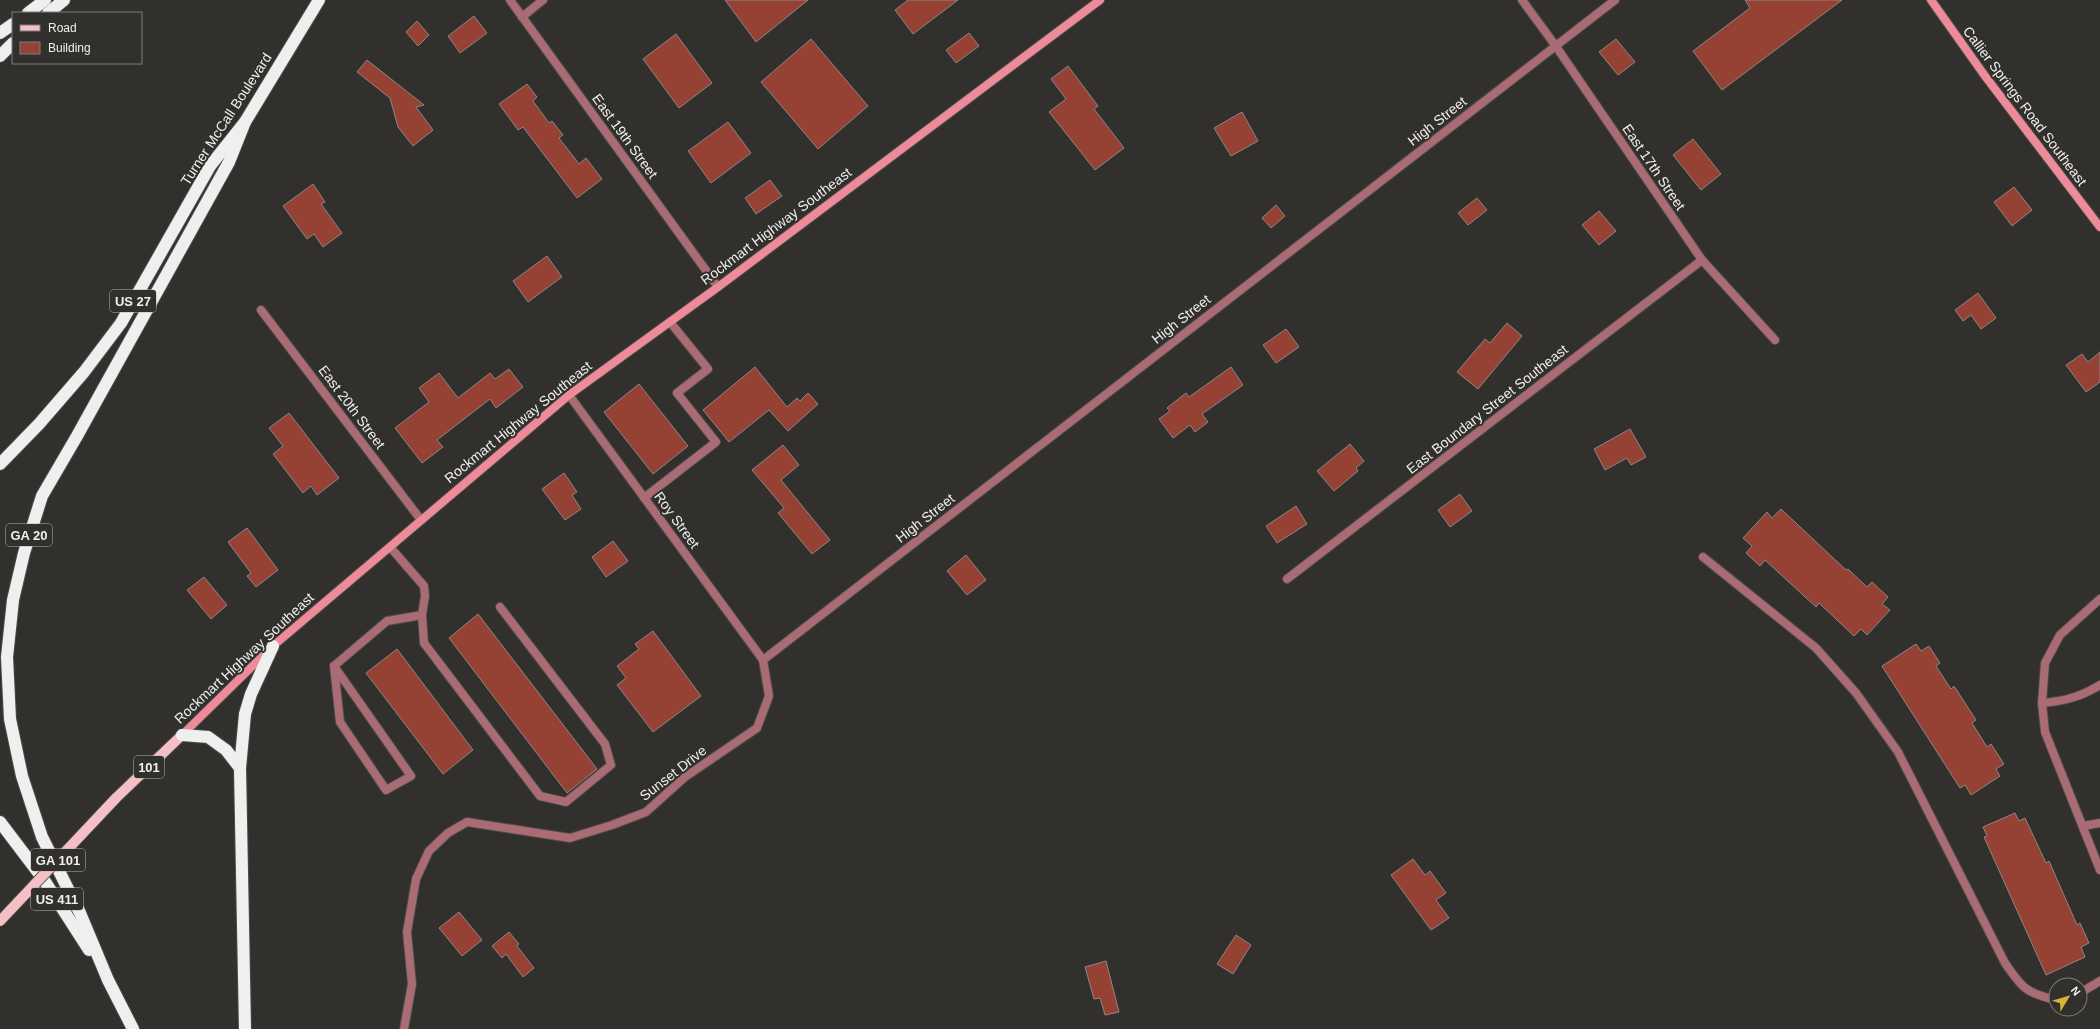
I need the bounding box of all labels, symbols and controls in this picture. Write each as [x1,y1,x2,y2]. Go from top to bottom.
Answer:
legend [12,12,142,64]
text: Road [48,21,77,35]
street label: Callier Springs Road Southeast [1960,23,2090,189]
text: Building [48,41,91,55]
street label: Turner McCall Boulevard [177,50,275,188]
street label: East 19th Street [589,91,661,181]
street label: High Street [1404,93,1470,149]
street label: East 17th Street [1619,121,1689,213]
street label: Rockmart Highway Southeast [698,164,855,288]
road number: US 27 [110,290,156,312]
street label: High Street [1148,291,1214,347]
street label: East Boundary Street Southeast [1403,341,1571,477]
street label: Rockmart Highway Southeast [441,358,595,486]
street label: East 20th Street [315,362,389,452]
street label: Roy Street [651,489,703,552]
street label: High Street [892,490,958,546]
road number: GA 20 [6,524,52,546]
street label: Rockmart Highway Southeast [171,589,317,727]
street label: Sunset Drive [636,742,710,804]
road number: 101 [134,756,164,778]
road number: GA 101 [31,849,85,871]
road number: US 411 [31,888,83,910]
north arrow [2048,977,2088,1017]
text: N [2069,984,2083,998]

